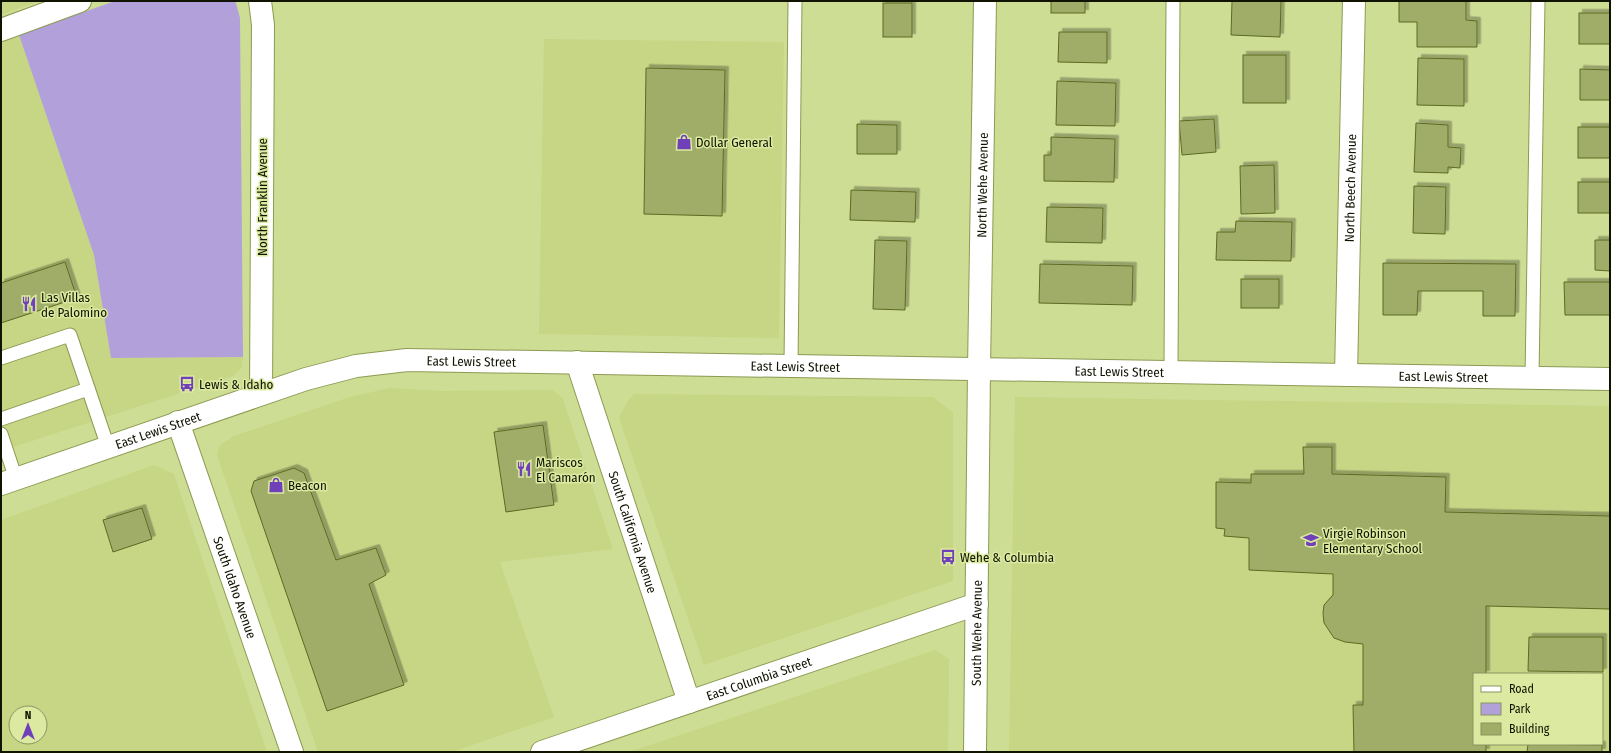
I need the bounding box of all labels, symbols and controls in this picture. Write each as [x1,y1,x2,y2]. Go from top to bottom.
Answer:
street label: North Wehe Avenue [974,132,991,238]
shop icon: Dollar General [675,133,693,151]
street label: North Beech Avenue [1342,134,1359,242]
place label: Dollar General [696,135,773,150]
street label: North Franklin Avenue [255,138,270,256]
place label: Las Villas de Palomino [41,290,107,320]
restaurant icon: Las Villas de Palomino [20,295,38,313]
street label: East Lewis Street [427,353,517,370]
street label: East Lewis Street [750,358,841,375]
street label: East Lewis Street [1074,364,1165,380]
street label: East Lewis Street [1398,369,1489,385]
bus stop icon: Lewis & Idaho [178,375,196,393]
place label: Lewis & Idaho [199,377,274,392]
street label: East Lewis Street [113,409,204,452]
place label: Mariscos El Camarón [536,455,596,485]
restaurant icon: Mariscos El Camarón [515,460,533,478]
street label: South California Avenue [605,469,660,595]
shop icon: Beacon [267,476,285,494]
place label: Beacon [288,478,327,493]
place label: Virgie Robinson Elementary School [1323,526,1423,556]
school or university icon: Virgie Robinson Elementary School [1302,531,1320,549]
street label: South Idaho Avenue [210,535,259,641]
bus stop icon: Wehe & Columbia [939,548,957,566]
place label: Wehe & Columbia [960,550,1054,565]
street label: South Wehe Avenue [969,580,985,686]
street label: East Columbia Street [704,654,814,704]
legend [1473,673,1603,745]
text: Road [1509,682,1534,696]
text: Park [1509,702,1531,716]
north arrow [8,705,48,745]
text: N [25,709,31,722]
text: Building [1509,722,1550,736]

